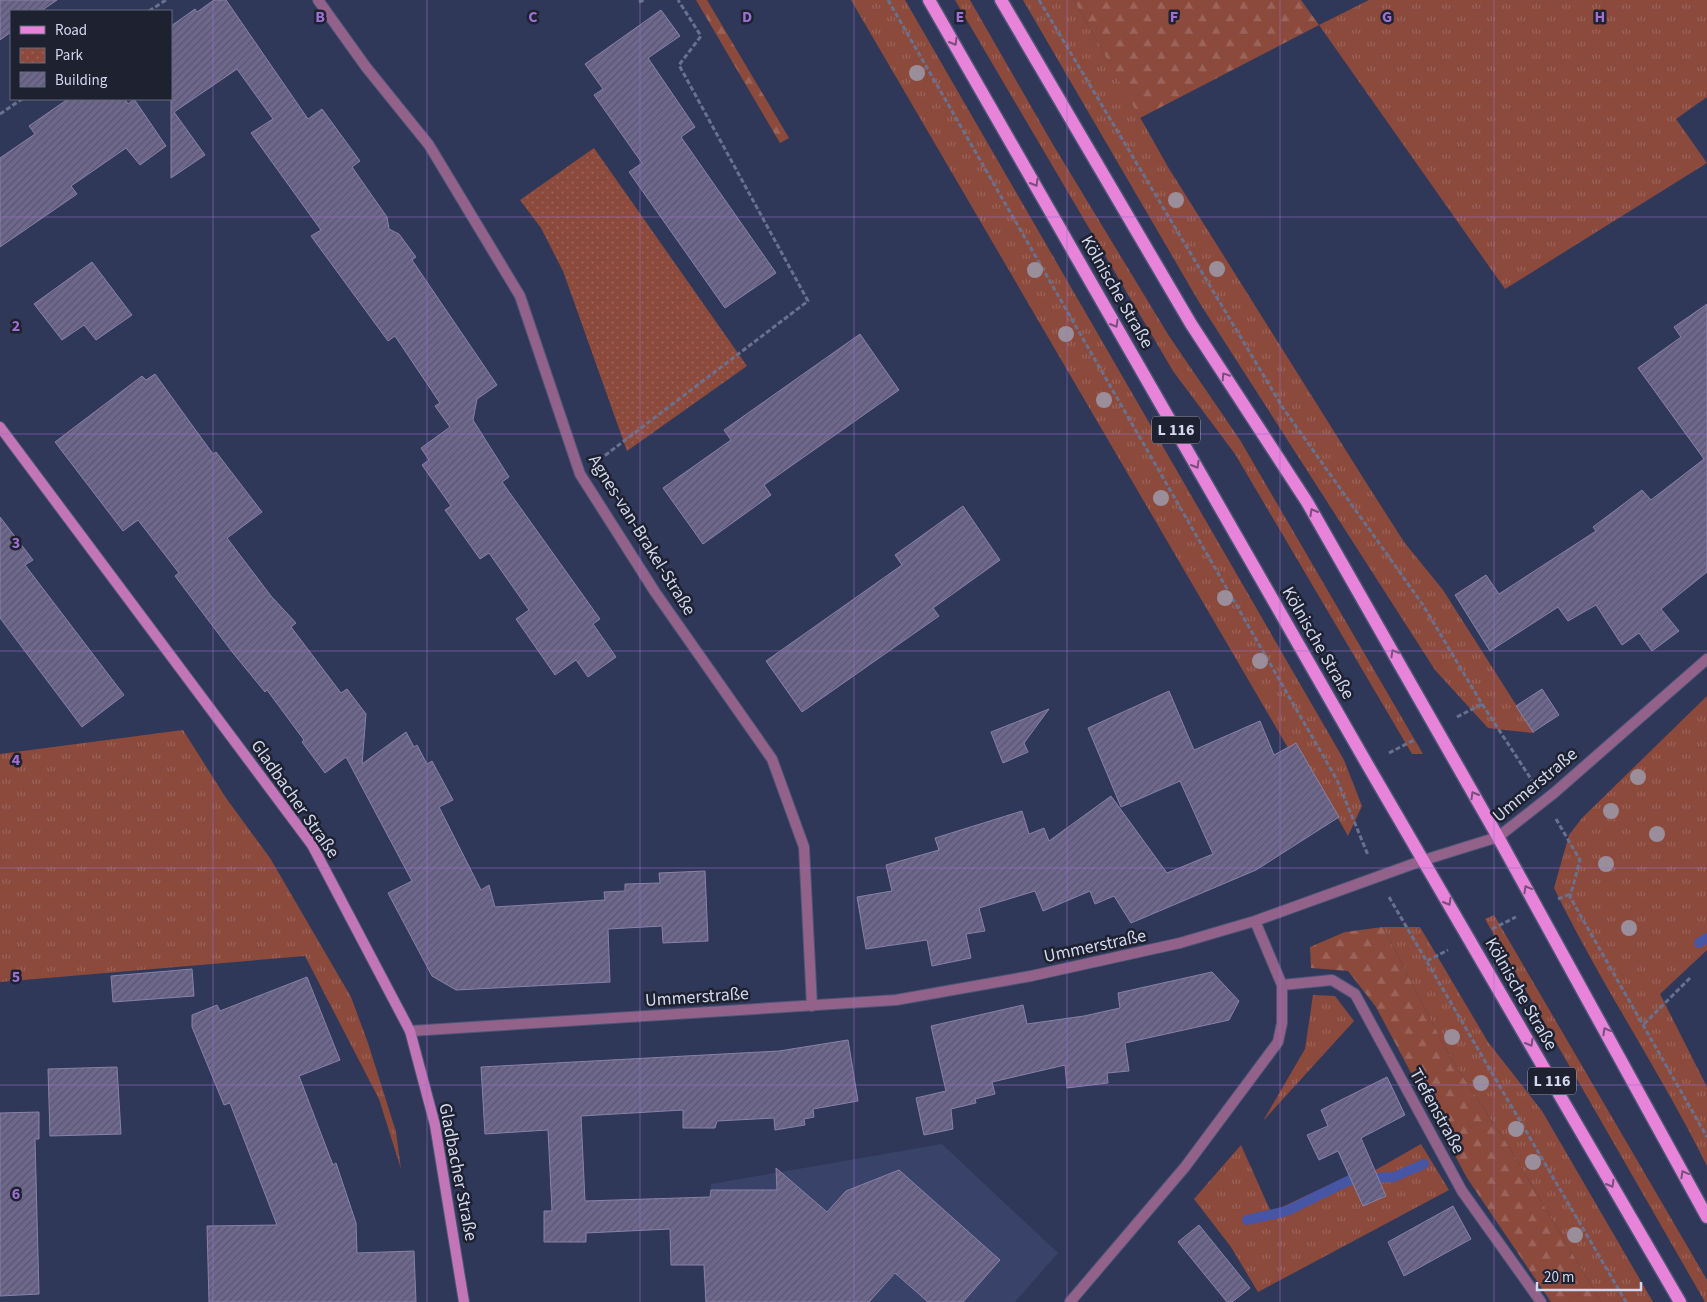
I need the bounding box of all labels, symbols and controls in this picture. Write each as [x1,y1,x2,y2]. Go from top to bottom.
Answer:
text: B [315,6,325,28]
text: C [528,6,538,28]
text: D [742,6,752,28]
text: E [956,6,964,28]
text: F [1170,6,1178,28]
text: G [1382,6,1392,28]
text: H [1595,6,1605,28]
legend [10,10,172,100]
text: Road [55,20,87,41]
one-way arrow [948,37,958,46]
text: Park [55,45,84,66]
text: Building [55,70,108,91]
one-way arrow [1028,178,1038,187]
street label: Kölnische Straße [1075,231,1159,353]
text: 2 [12,315,20,337]
one-way arrow [1109,319,1119,328]
one-way arrow [1222,372,1231,382]
road number: L 116 [1152,416,1200,444]
street label: Agnes-van-Brakel-Straße [582,450,702,620]
one-way arrow [1190,460,1200,469]
one-way arrow [1310,509,1320,518]
text: 3 [12,532,20,554]
street label: Kölnische Straße [1276,582,1360,704]
one-way arrow [1390,650,1400,659]
street label: Gladbacher Straße [245,735,345,863]
street label: Ummerstraße [1487,742,1583,828]
text: 4 [12,749,21,771]
one-way arrow [1470,791,1480,800]
one-way arrow [1523,885,1533,894]
one-way arrow [1442,897,1452,906]
street label: Ummerstraße [1042,923,1149,969]
street label: Kölnische Straße [1479,933,1563,1055]
text: 5 [12,966,20,988]
street label: Ummerstraße [644,981,750,1013]
one-way arrow [1602,1028,1612,1037]
one-way arrow [1523,1038,1533,1047]
street label: Tiefenstraße [1403,1064,1471,1158]
road number: L 116 [1528,1068,1576,1094]
street label: Gladbacher Straße [432,1101,484,1243]
one-way arrow [1680,1170,1690,1179]
one-way arrow [1605,1178,1615,1187]
text: 6 [12,1183,20,1205]
scale bar [1537,1260,1641,1292]
text: 20 m [1544,1267,1574,1288]

